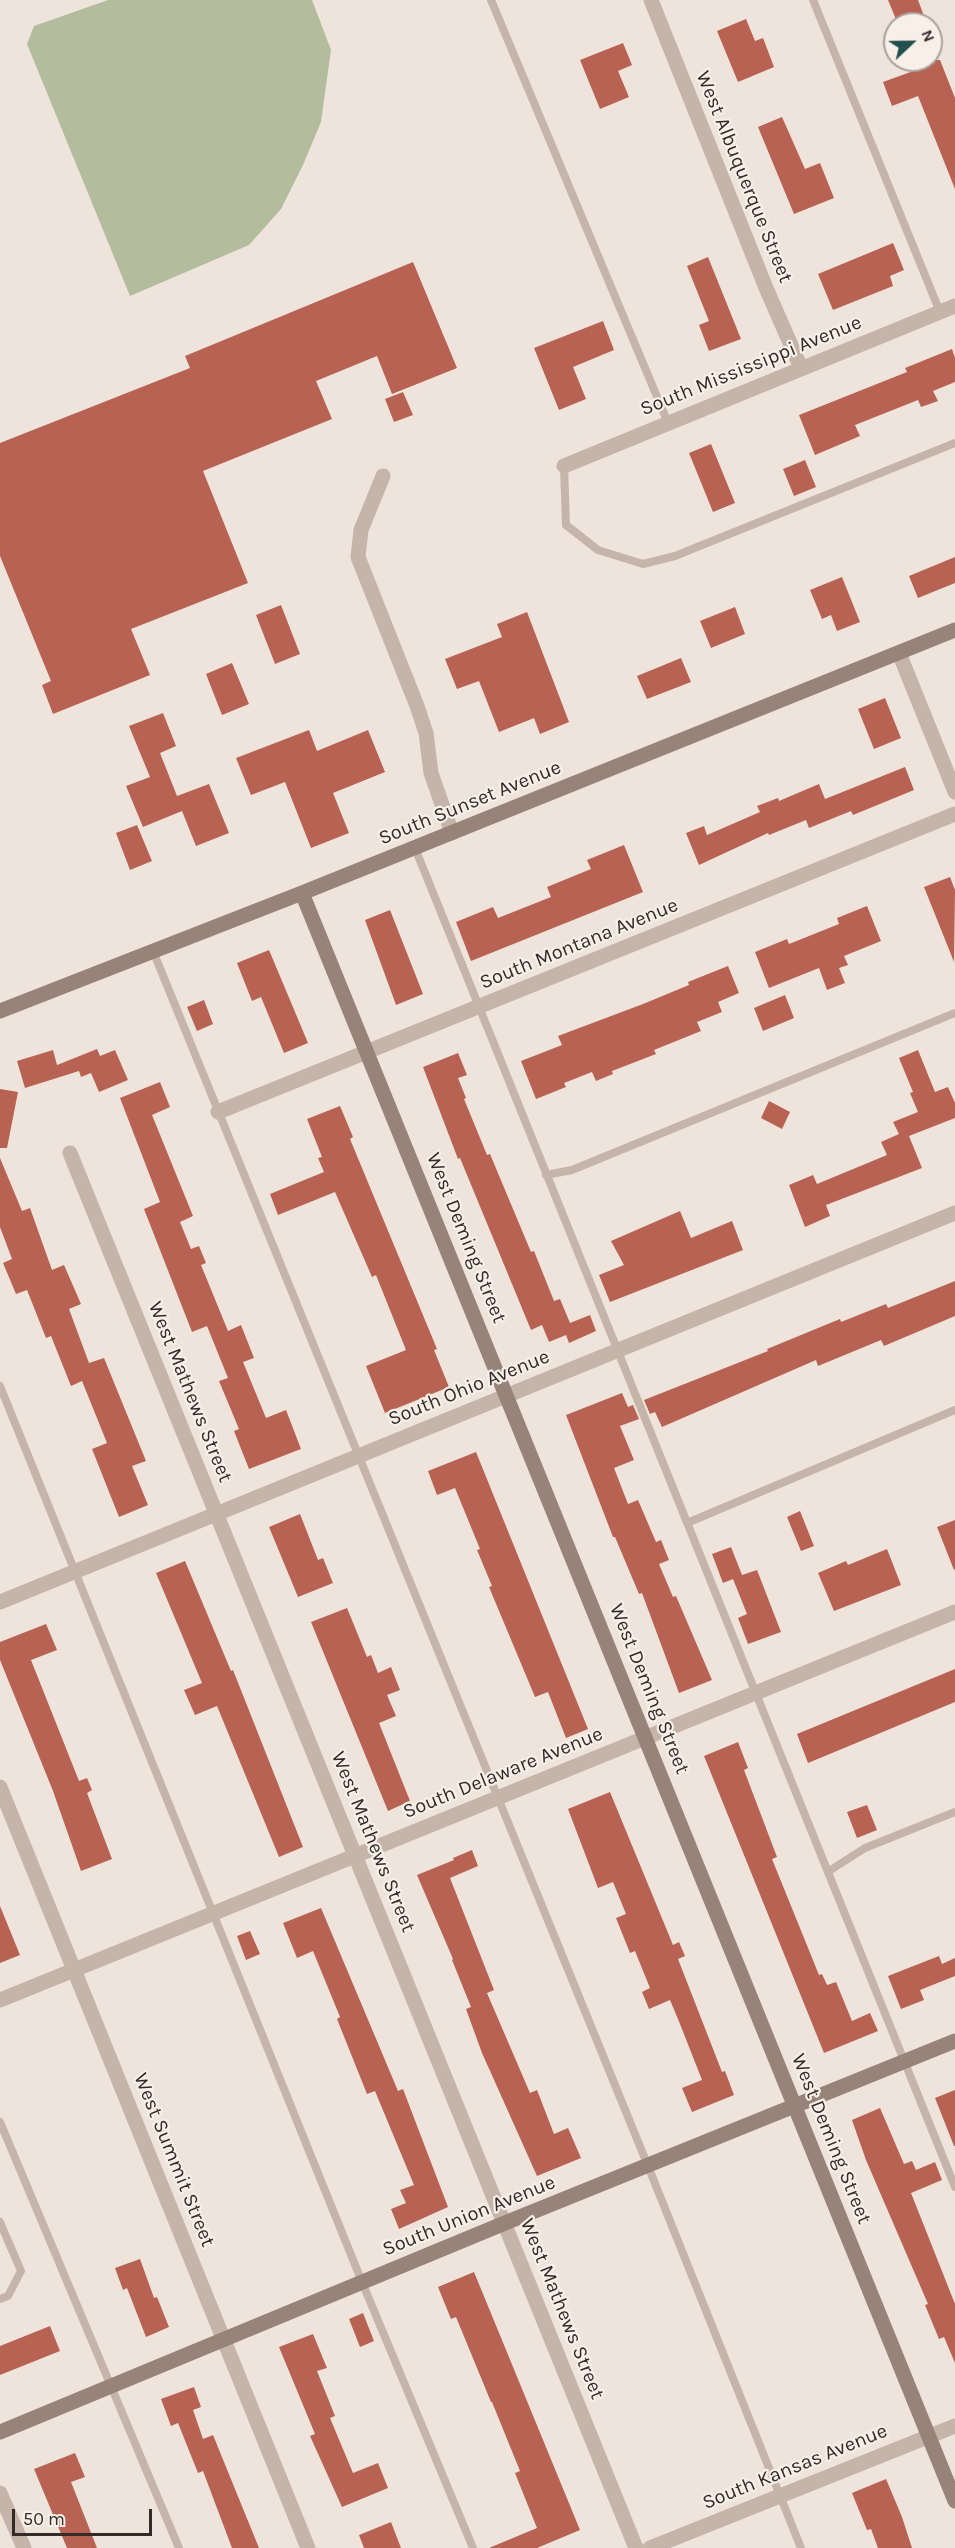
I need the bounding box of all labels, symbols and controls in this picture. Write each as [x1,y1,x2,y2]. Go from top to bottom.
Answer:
north arrow [883,12,943,72]
text: N [917,27,939,45]
street label: West Albuquerque Street [690,68,798,286]
street label: South Mississippi Avenue [637,311,865,421]
street label: South Sunset Avenue [375,755,565,851]
street label: South Montana Avenue [476,893,682,995]
street label: West Deming Street [421,1149,511,1327]
street label: West Mathews Street [143,1298,237,1486]
street label: South Ohio Avenue [385,1345,553,1431]
street label: West Deming Street [604,1600,694,1778]
street label: South Delaware Avenue [400,1722,606,1824]
street label: West Mathews Street [326,1748,420,1936]
street label: West Deming Street [786,2050,876,2228]
street label: West Summit Street [128,2070,220,2250]
street label: South Union Avenue [379,2170,559,2262]
street label: West Mathews Street [515,2215,609,2403]
street label: South Kansas Avenue [699,2419,891,2515]
scale bar [15,2497,154,2535]
text: 50 m [23,2508,65,2530]

